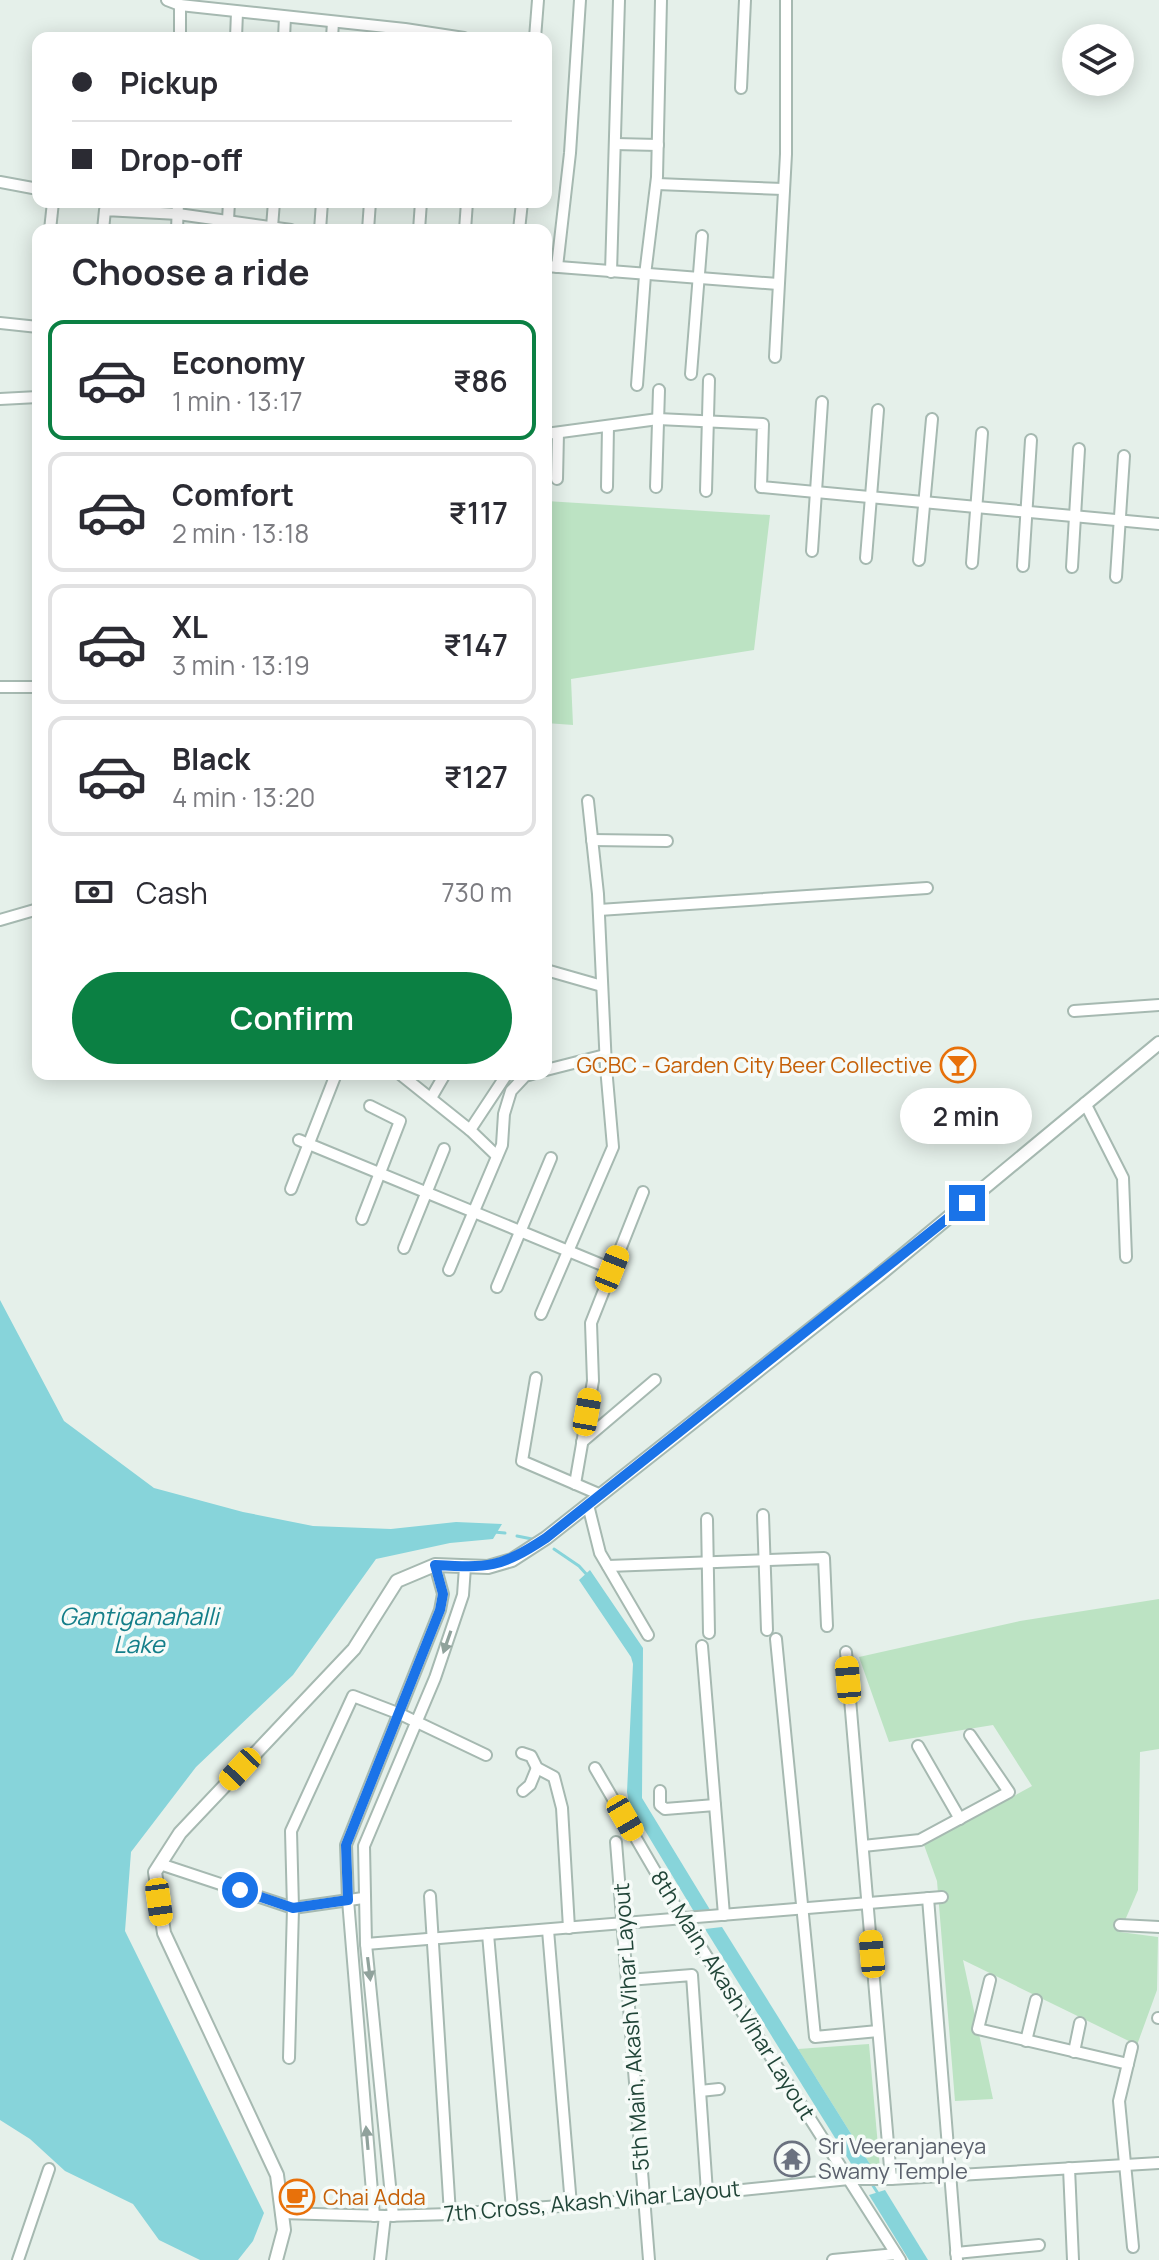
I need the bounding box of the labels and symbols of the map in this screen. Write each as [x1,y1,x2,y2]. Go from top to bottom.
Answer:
bar icon: GCBC - Garden City Beer Collective [939,1046,977,1084]
place label: GCBC - Garden City Beer Collective [577,1050,932,1080]
callout: 2 min [901,1087,1033,1143]
route end [949,1185,985,1221]
car [592,1242,632,1296]
car [571,1386,603,1438]
water label: Gantiganahalli Lake [59,1599,222,1660]
one-way arrow [441,1630,453,1654]
car [834,1655,862,1705]
car [215,1743,265,1795]
car [603,1791,647,1845]
street label: 8th Main, Akash Vihar Layout [644,1865,822,2126]
route start [222,1872,258,1908]
car [144,1877,174,1927]
street label: 5th Main, Akash Vihar Layout [606,1882,656,2172]
car [858,1929,886,1979]
one-way arrow [362,1957,375,1982]
one-way arrow [361,2125,374,2150]
place label: Sri Veeranjaneya Swamy Temple [818,2131,986,2186]
temple icon: Sri Veeranjaneya Swamy Temple [773,2140,811,2178]
street label: 7th Cross, Akash Vihar Layout [442,2173,742,2229]
cafe icon: Chai Adda [278,2178,316,2216]
place label: Chai Adda [323,2182,426,2212]

